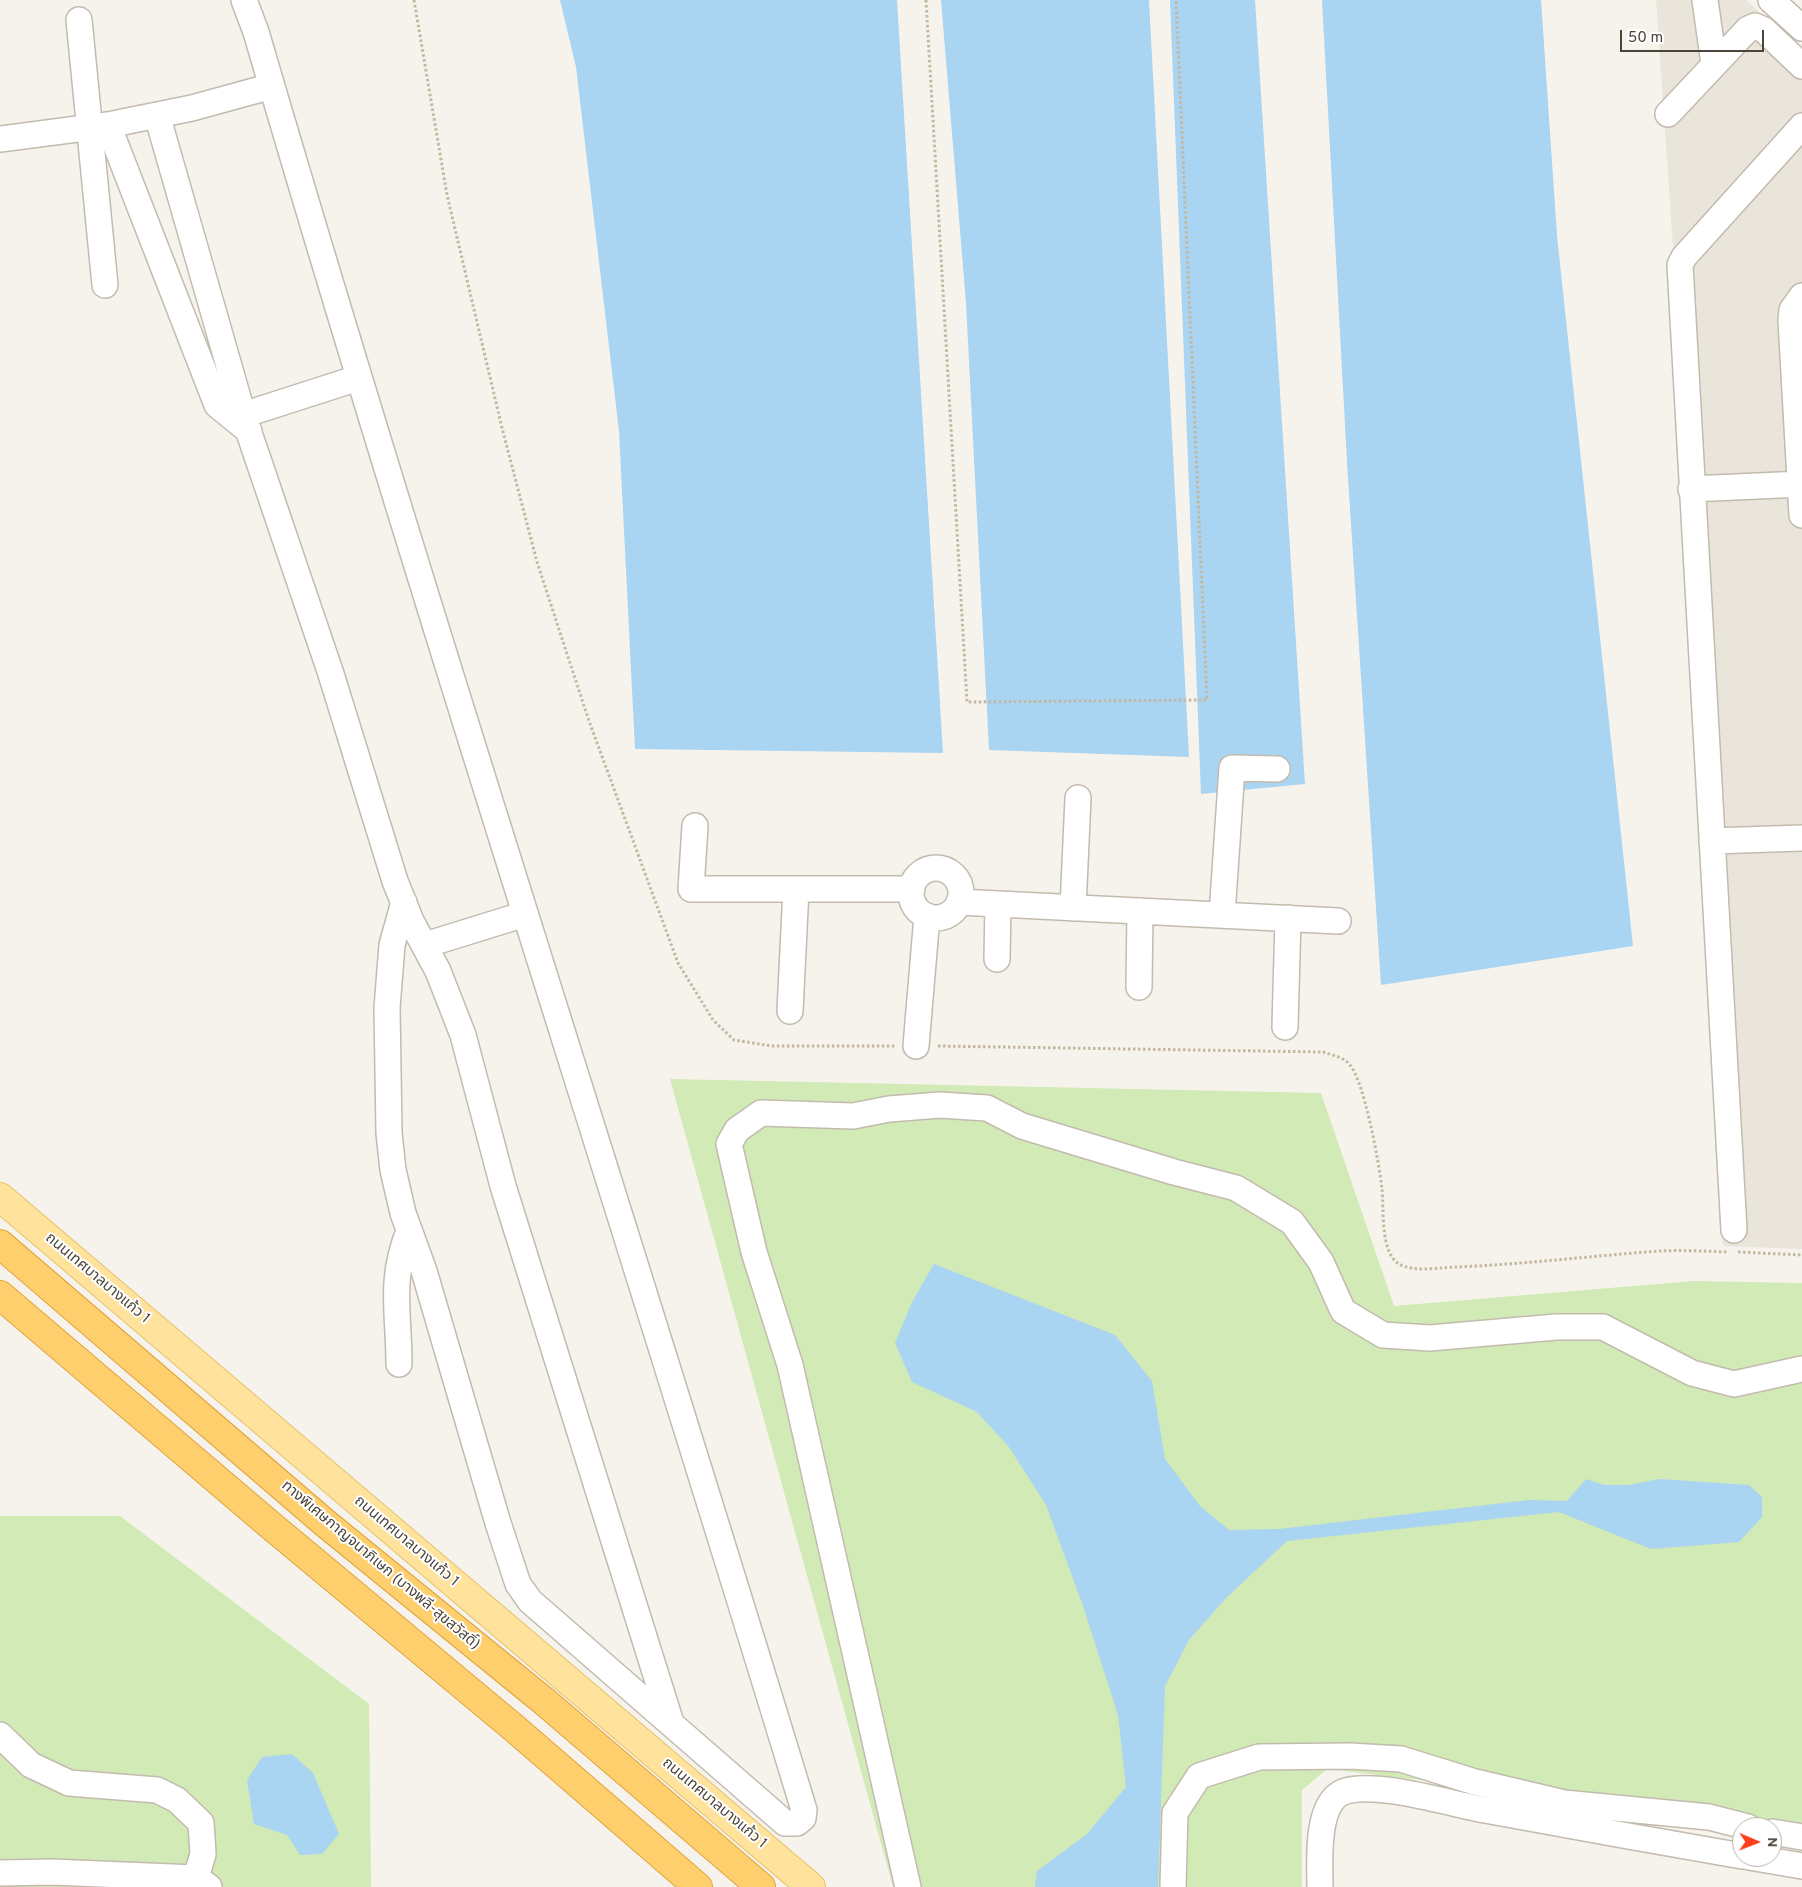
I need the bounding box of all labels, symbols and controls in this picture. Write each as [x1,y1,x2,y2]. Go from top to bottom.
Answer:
scale bar [1622,20,1766,52]
text: 50 m [1628,29,1663,48]
street label: ถนนเทศบาลบางแก้ว 1 [41,1230,153,1328]
street label: ทางพิเศษกาญจนาภิเษก (บางพลี-สุขสวัสดิ์) [277,1478,483,1654]
street label: ถนนเทศบาลบางแก้ว 1 [350,1493,462,1591]
street label: ถนนเทศบาลบางแก้ว 1 [658,1755,770,1853]
north arrow [1732,1817,1782,1867]
text: N [1763,1837,1780,1847]

